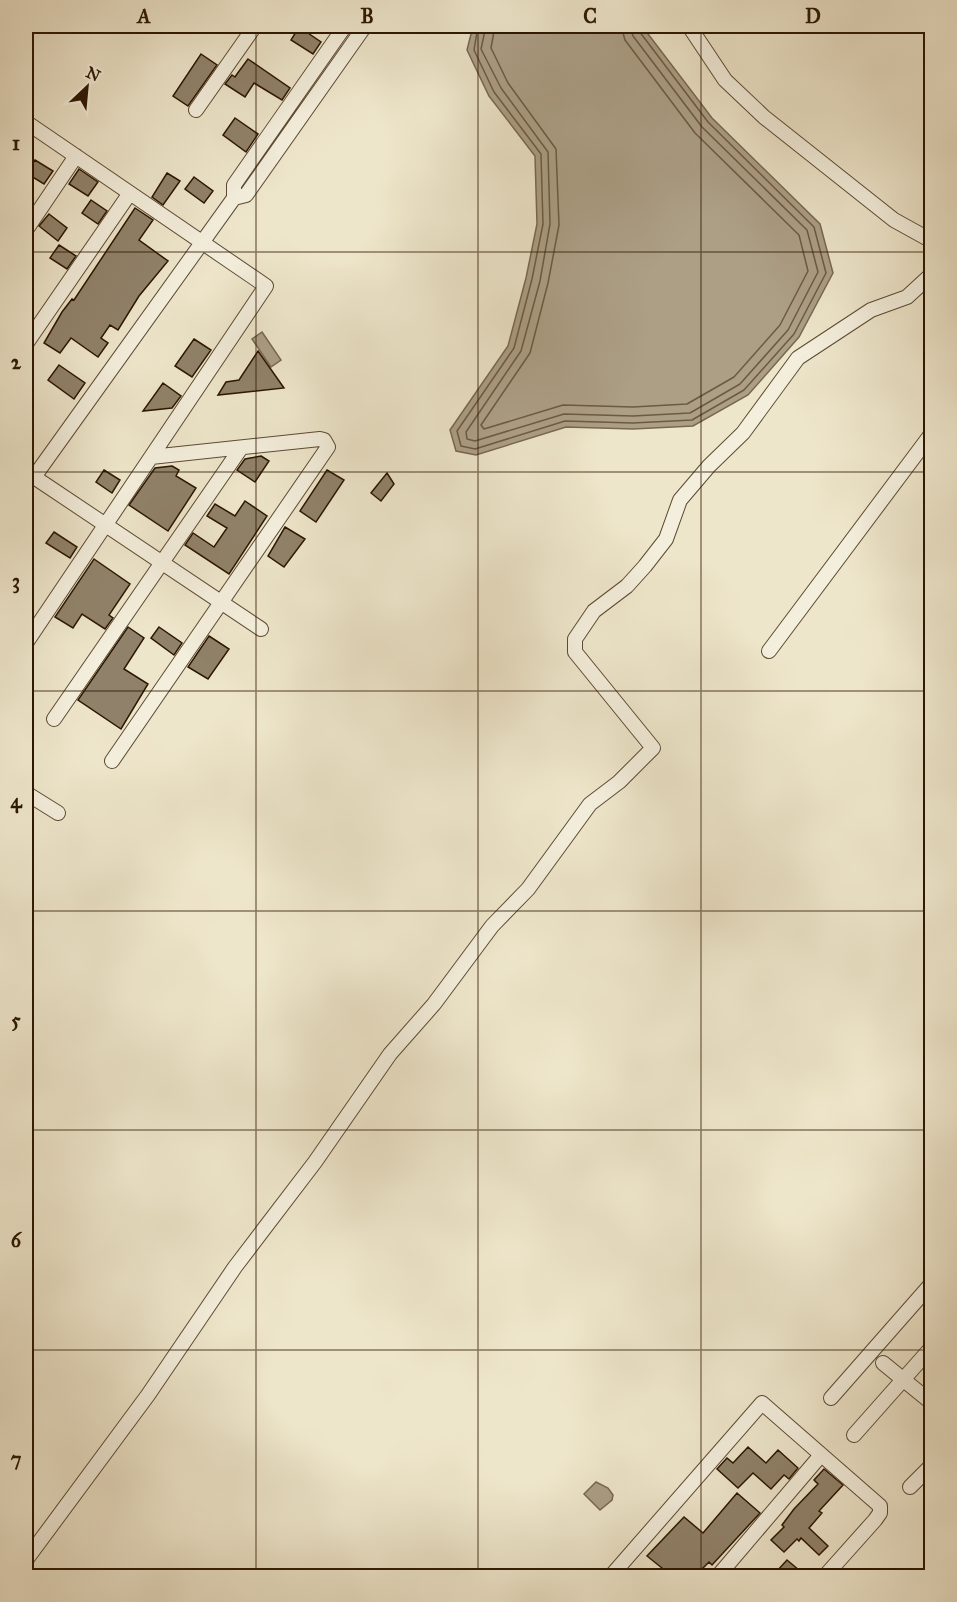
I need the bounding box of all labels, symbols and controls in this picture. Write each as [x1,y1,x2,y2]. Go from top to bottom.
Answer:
text: A [135,4,151,28]
text: B [360,4,374,28]
text: C [583,4,597,28]
text: D [805,4,821,28]
north arrow [57,57,117,117]
text: N [83,62,104,86]
text: 1 [12,131,20,155]
text: 2 [11,350,22,374]
text: 3 [12,569,20,594]
text: 4 [10,789,22,814]
text: 5 [11,1008,21,1032]
text: 6 [11,1228,23,1252]
text: 7 [11,1447,22,1471]

